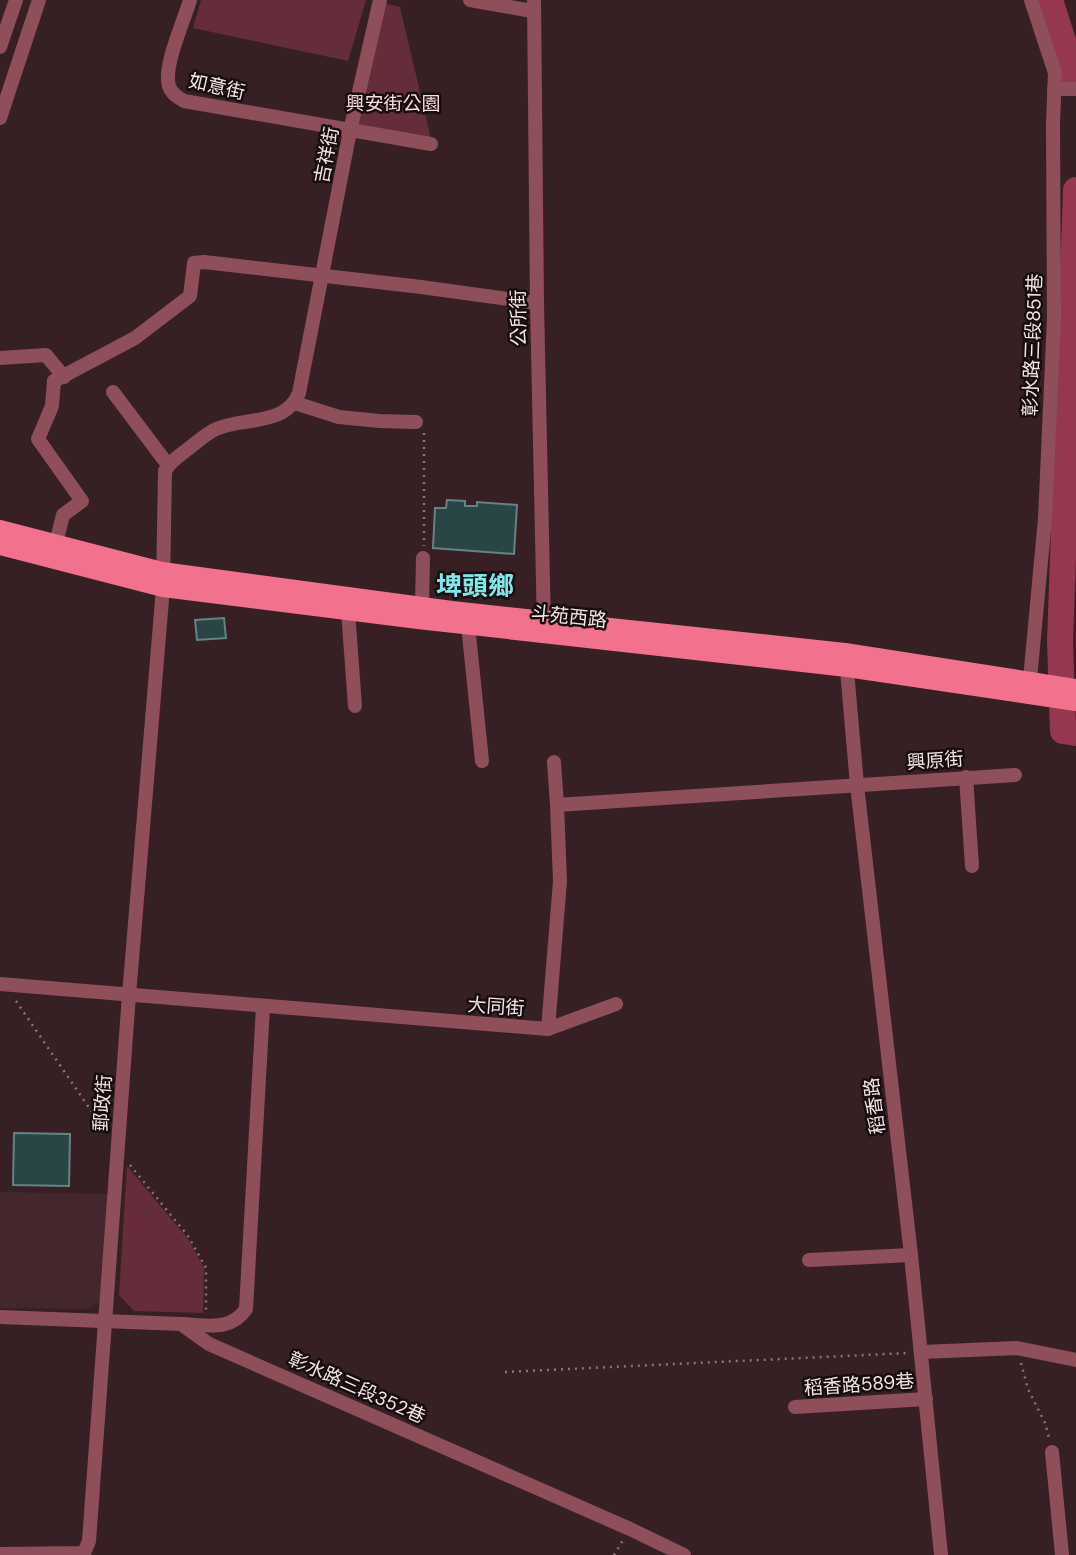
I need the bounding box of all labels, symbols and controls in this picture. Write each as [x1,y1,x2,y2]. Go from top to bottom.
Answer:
street label: 如意街 [186,68,247,105]
park label: 興安街公園 [345,91,441,116]
street label: 吉祥街 [309,125,344,185]
street label: 彰水路三段851巷 [1018,273,1047,417]
street label: 公所街 [506,289,531,347]
district label: 埤頭鄉 [436,569,514,603]
street label: 斗苑西路 [530,600,608,633]
street label: 興原街 [906,746,964,775]
street label: 大同街 [467,992,525,1021]
street label: 郵政街 [88,1074,117,1132]
street label: 稻香路 [859,1076,890,1136]
street label: 彰水路三段352巷 [284,1346,429,1429]
street label: 稻香路589巷 [803,1368,915,1401]

